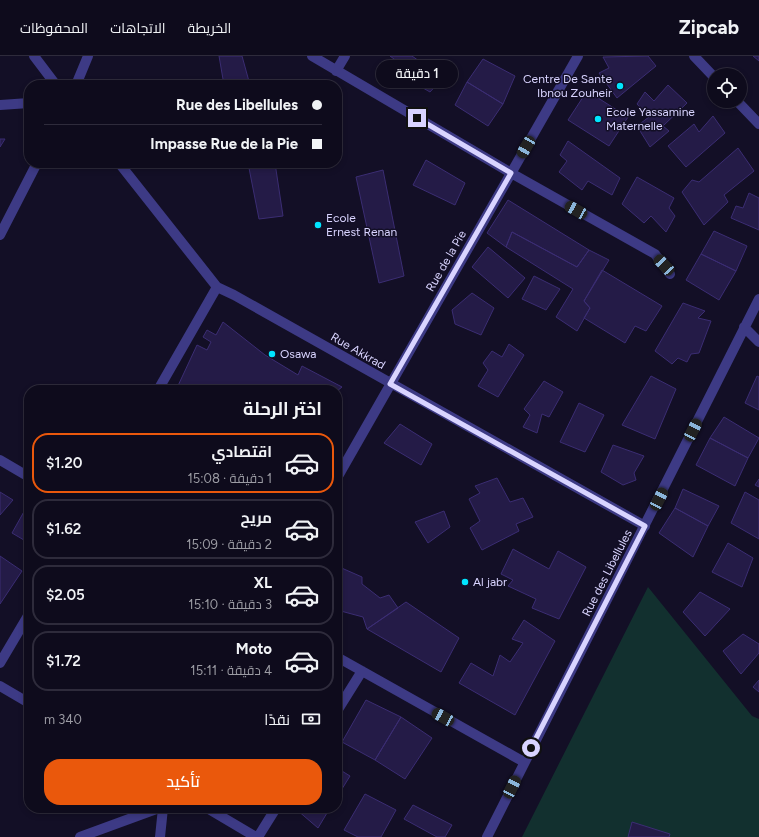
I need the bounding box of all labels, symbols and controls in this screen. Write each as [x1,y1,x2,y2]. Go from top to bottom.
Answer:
text: Zipcab [679,16,739,39]
text: المحفوظات [20,20,88,37]
text: الاتجاهات [110,20,166,37]
text: الخريطة [188,20,231,37]
callout: 1 دقيقة [376,60,458,88]
text: 1 دقيقة [395,66,439,81]
map controls [707,68,747,108]
button: locate [707,68,747,108]
place label: Centre De Sante Ibnou Zouheir [523,72,612,100]
marker: Centre De Sante Ibnou Zouheir [615,81,625,91]
text: Rue des Libellules [176,96,298,114]
place label: Ecole Yassamine Maternelle [606,105,695,133]
route end [408,109,426,127]
marker: Ecole Yassamine Maternelle [593,114,603,124]
car [515,134,537,160]
text: Impasse Rue de la Pie [150,135,298,153]
car [563,199,589,221]
place label: Ecole Ernest Renan [326,211,397,239]
marker: Ecole Ernest Renan [313,220,323,230]
street label: Rue de la Pie [423,228,469,294]
car [651,252,677,278]
street label: Rue Akkrad [328,330,388,372]
place label: Osawa [280,347,316,361]
marker: Osawa [267,349,277,359]
text: اختر الرحلة [243,398,322,420]
car [682,417,704,443]
text: اقتصادي [212,443,272,461]
icon: car [284,445,320,481]
text: $1.20 [46,454,82,472]
text: 1 دقيقة · 15:08 [187,471,272,486]
car [648,486,670,512]
text: مريح [240,509,272,527]
icon: car [284,511,320,547]
text: $1.62 [46,520,81,538]
street label: Rue des Libellules [579,527,635,619]
text: 2 دقيقة · 15:09 [186,537,272,552]
text: XL [254,574,272,592]
place label: Al jabr [473,575,507,589]
icon: car [284,577,320,613]
marker: Al jabr [460,577,470,587]
text: $2.05 [46,586,85,604]
text: 3 دقيقة · 15:10 [188,597,272,612]
text: Moto [236,640,272,658]
icon: car [284,643,320,679]
text: $1.72 [46,652,81,670]
text: 4 دقيقة · 15:11 [190,663,272,678]
car [430,706,456,728]
icon: cash [300,708,322,730]
text: نقدًا [264,711,290,729]
text: 340 m [44,712,82,727]
route start [522,739,540,757]
button: تأكيد [44,759,322,805]
car [501,774,523,800]

